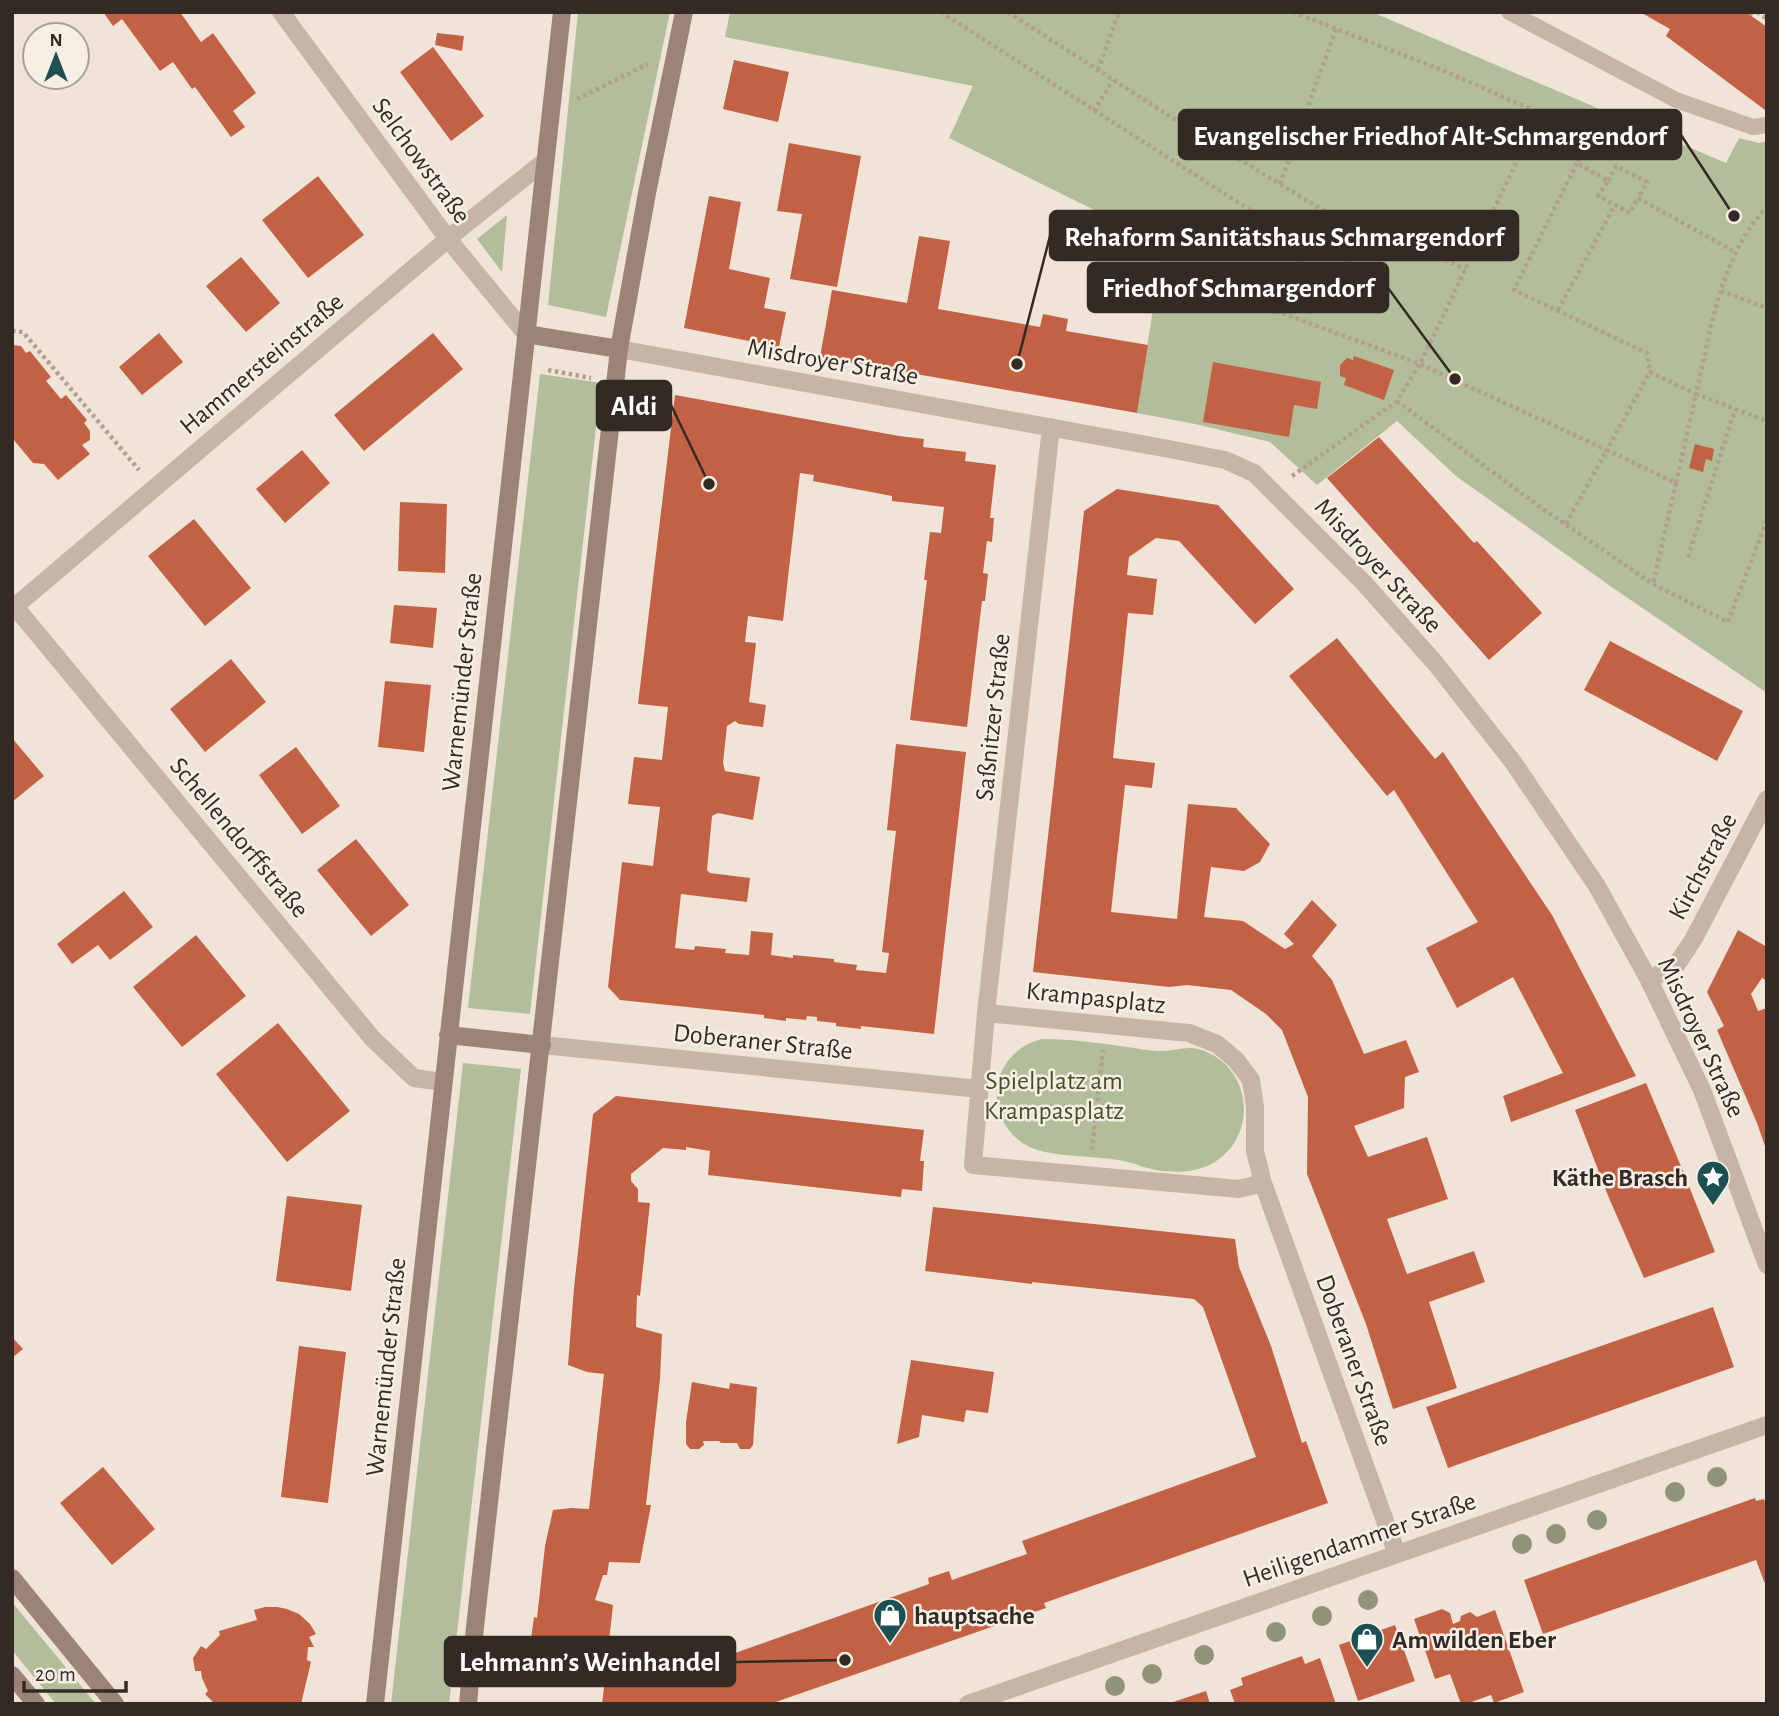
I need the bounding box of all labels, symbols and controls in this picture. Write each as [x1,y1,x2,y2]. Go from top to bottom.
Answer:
north arrow [21,21,91,91]
text: N [49,31,63,50]
street label: Selchowstraße [367,93,475,228]
callout: Evangelischer Friedhof Alt-Schmargendorf [1179,110,1681,159]
text: Evangelischer Friedhof Alt-Schmargendorf [1193,123,1669,151]
callout: Rehaform Sanitätshaus Schmargendorf [1050,211,1518,260]
text: Rehaform Sanitätshaus Schmargendorf [1064,224,1506,252]
callout: Friedhof Schmargendorf [1088,263,1388,312]
text: Friedhof Schmargendorf [1102,275,1376,303]
street label: Hammersteinstraße [175,288,348,439]
street label: Misdroyer Straße [745,334,920,390]
callout: Aldi [597,381,671,430]
text: Aldi [611,393,657,421]
street label: Misdroyer Straße [1310,493,1447,638]
street label: Warnemünder Straße [438,571,486,793]
street label: Saßnitzer Straße [971,632,1015,802]
street label: Schellendorffstraße [165,753,313,923]
street label: Kirchstraße [1664,809,1742,924]
street label: Misdroyer Straße [1653,953,1749,1121]
street label: Krampasplatz [1025,978,1167,1018]
street label: Doberaner Straße [672,1020,854,1064]
park label: Spielplatz am Krampasplatz [984,1068,1124,1124]
place icon: Käthe Brasch [1694,1158,1732,1207]
place label: Käthe Brasch [1552,1165,1688,1191]
street label: Warnemünder Straße [362,1256,410,1478]
street label: Doberaner Straße [1311,1271,1397,1449]
street label: Heiligendammer Straße [1239,1488,1479,1592]
shop icon: hauptsache [871,1596,909,1645]
place label: hauptsache [914,1603,1035,1629]
shop icon: Am wilden Eber [1348,1620,1386,1669]
place label: Am wilden Eber [1392,1627,1556,1653]
callout: Lehmann’s Weinhandel [445,1637,735,1686]
text: Lehmann’s Weinhandel [459,1649,721,1677]
scale bar [24,1650,126,1694]
text: 20 m [35,1664,76,1685]

